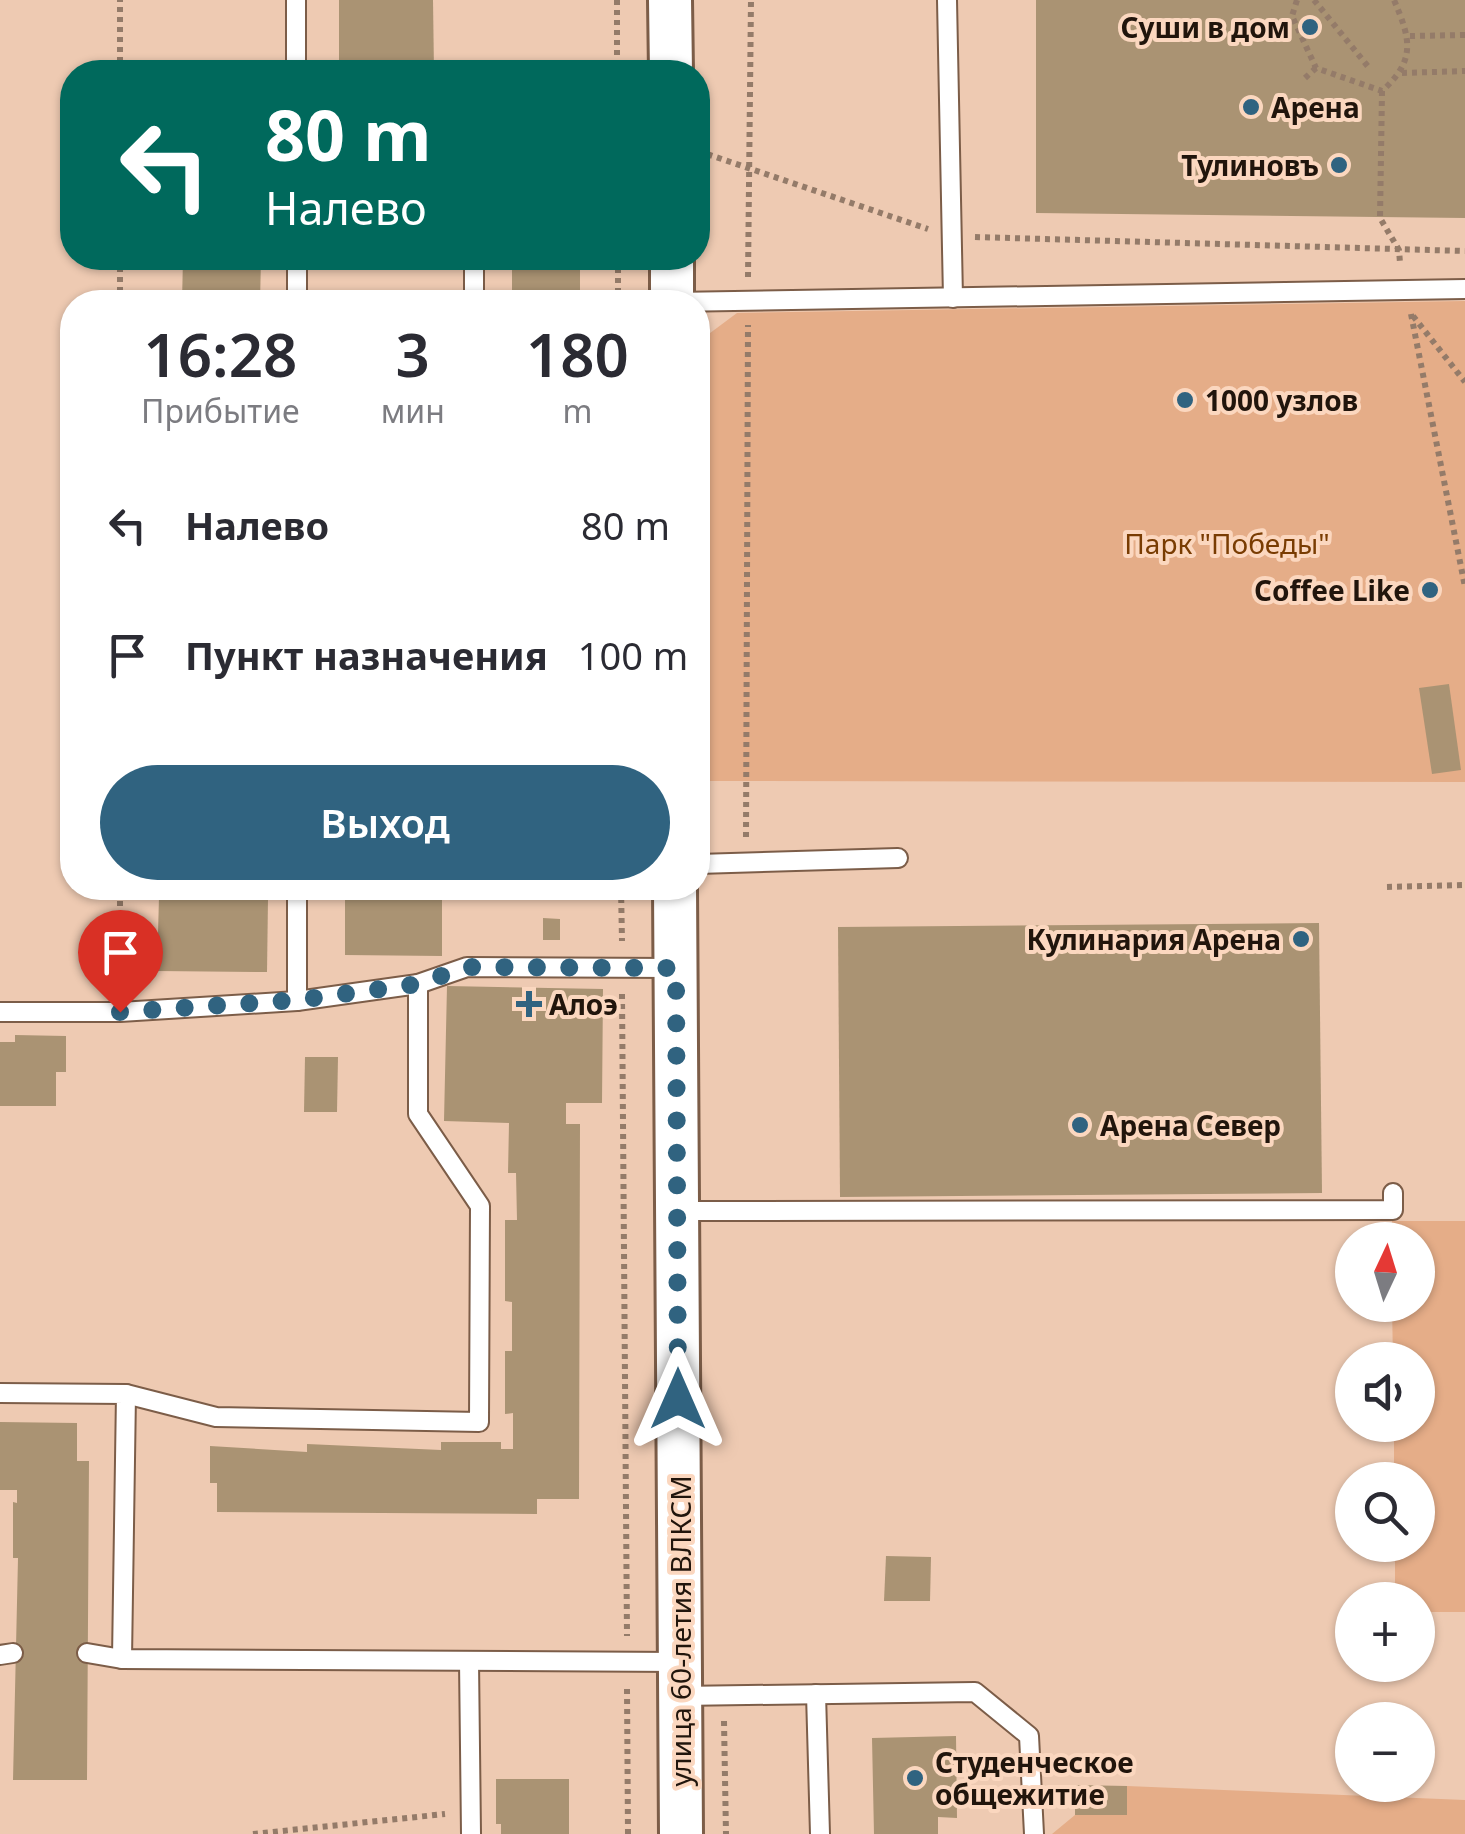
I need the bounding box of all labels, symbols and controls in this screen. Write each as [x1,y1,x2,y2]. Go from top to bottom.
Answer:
place label: Суши в дом [1120,8,1290,46]
marker: Суши в дом [1299,16,1321,38]
text: 80 m [265,86,432,182]
place label: Арена [1271,88,1360,126]
marker: Арена [1240,96,1262,118]
icon: left [100,100,230,230]
place label: Тулиновъ [1181,146,1319,184]
marker: Тулиновъ [1328,154,1350,176]
text: Налево [265,177,427,238]
text: 16:28 [143,313,297,395]
text: 3 [396,313,430,395]
text: 180 [526,313,629,395]
place label: 1000 узлов [1205,381,1358,419]
text: Прибытие [141,389,300,432]
text: мин [381,389,445,432]
text: m [562,389,592,432]
marker: 1000 узлов [1174,389,1196,411]
icon: left [100,498,155,553]
text: Налево [185,499,329,551]
text: 80 m [581,499,670,551]
park label: Парк "Победы" [1124,524,1330,562]
place label: Coffee Like [1254,571,1410,609]
marker: Coffee Like [1419,579,1441,601]
icon: arrive [100,628,155,683]
text: Пункт назначения [185,629,548,681]
text: 100 m [578,629,688,681]
button: Выход [100,765,670,880]
pin [78,910,163,1013]
place label: Кулинария Арена [1026,920,1281,958]
icon: arrive [93,925,148,980]
marker: Кулинария Арена [1290,928,1312,950]
place label: Алоэ [549,985,618,1023]
marker: Алоэ [518,993,540,1015]
place label: Арена Север [1100,1106,1281,1144]
marker: Арена Север [1069,1114,1091,1136]
north arrow [1335,1222,1435,1322]
map controls [1335,1222,1435,1802]
button: sound [1335,1342,1435,1442]
position arrow [626,1347,730,1451]
button: search [1335,1462,1435,1562]
street label: улица 60-летия ВЛКСМ [661,1475,699,1787]
button: + [1335,1582,1435,1682]
button: − [1335,1702,1435,1802]
place label: Студенческое общежитие [935,1743,1134,1813]
marker: Студенческое общежитие [904,1767,926,1789]

